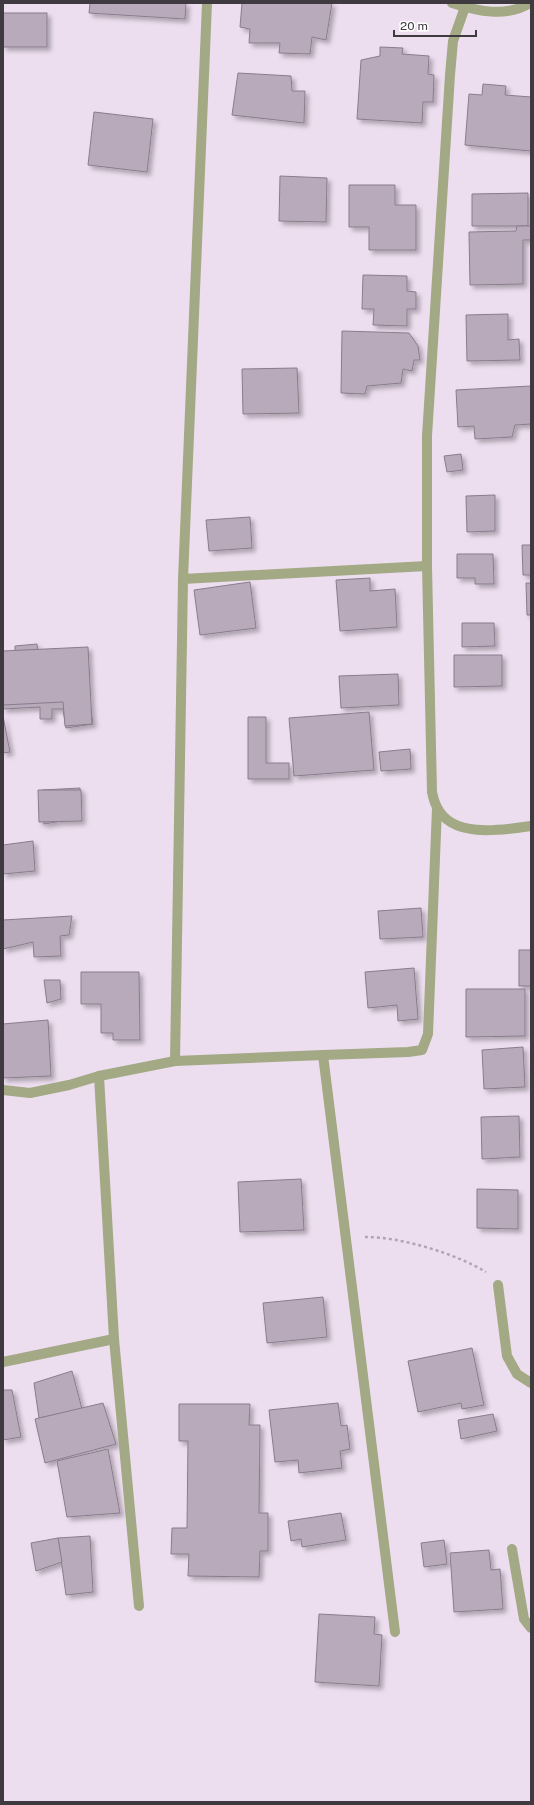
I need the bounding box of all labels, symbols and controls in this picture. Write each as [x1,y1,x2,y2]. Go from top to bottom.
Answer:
scale bar [394,12,476,38]
text: 20 m [400,19,428,33]

